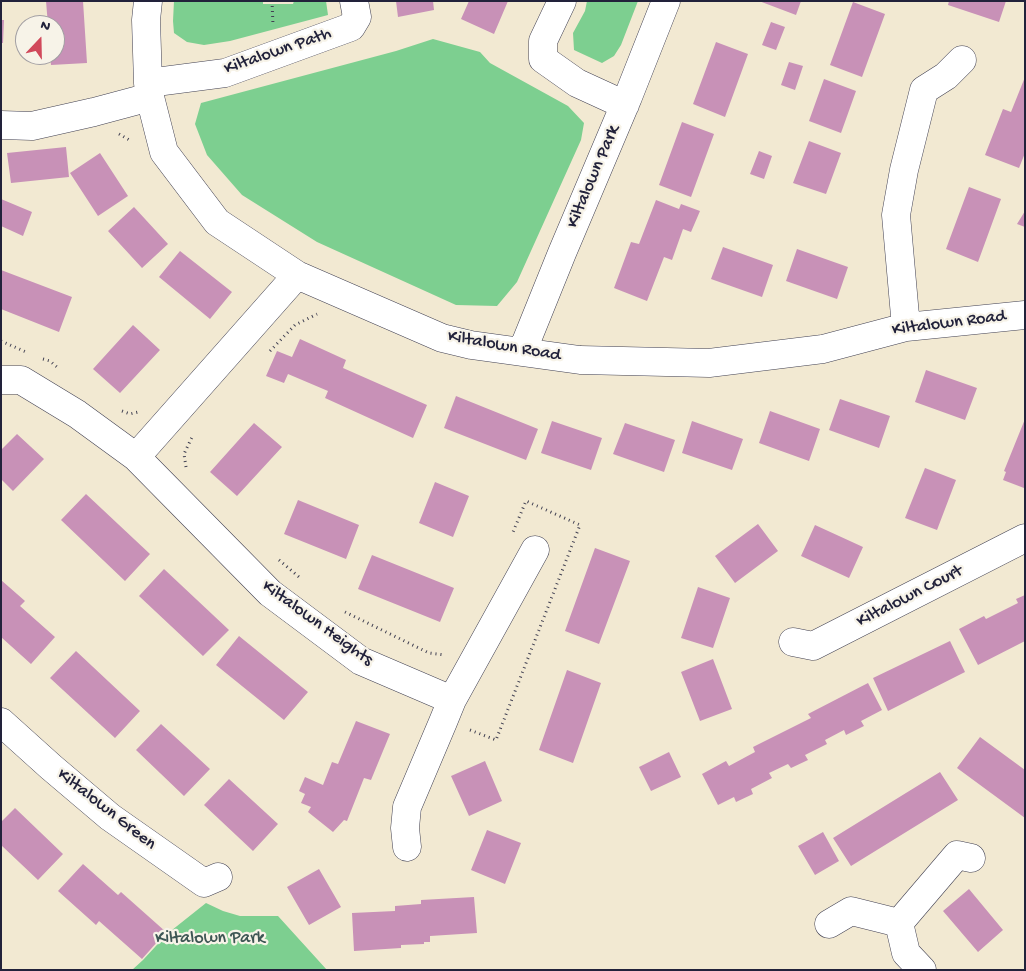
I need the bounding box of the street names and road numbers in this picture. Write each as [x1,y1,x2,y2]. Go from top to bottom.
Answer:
street label: Kiltalown Path [221,24,335,80]
street label: Kiltalown Park [563,122,625,232]
street label: Kiltalown Road [891,306,1007,342]
street label: Kiltalown Road [446,326,562,368]
street label: Kiltalown Court [853,561,967,633]
street label: Kiltalown Heights [257,576,377,672]
street label: Kiltalown Green [52,765,160,855]

